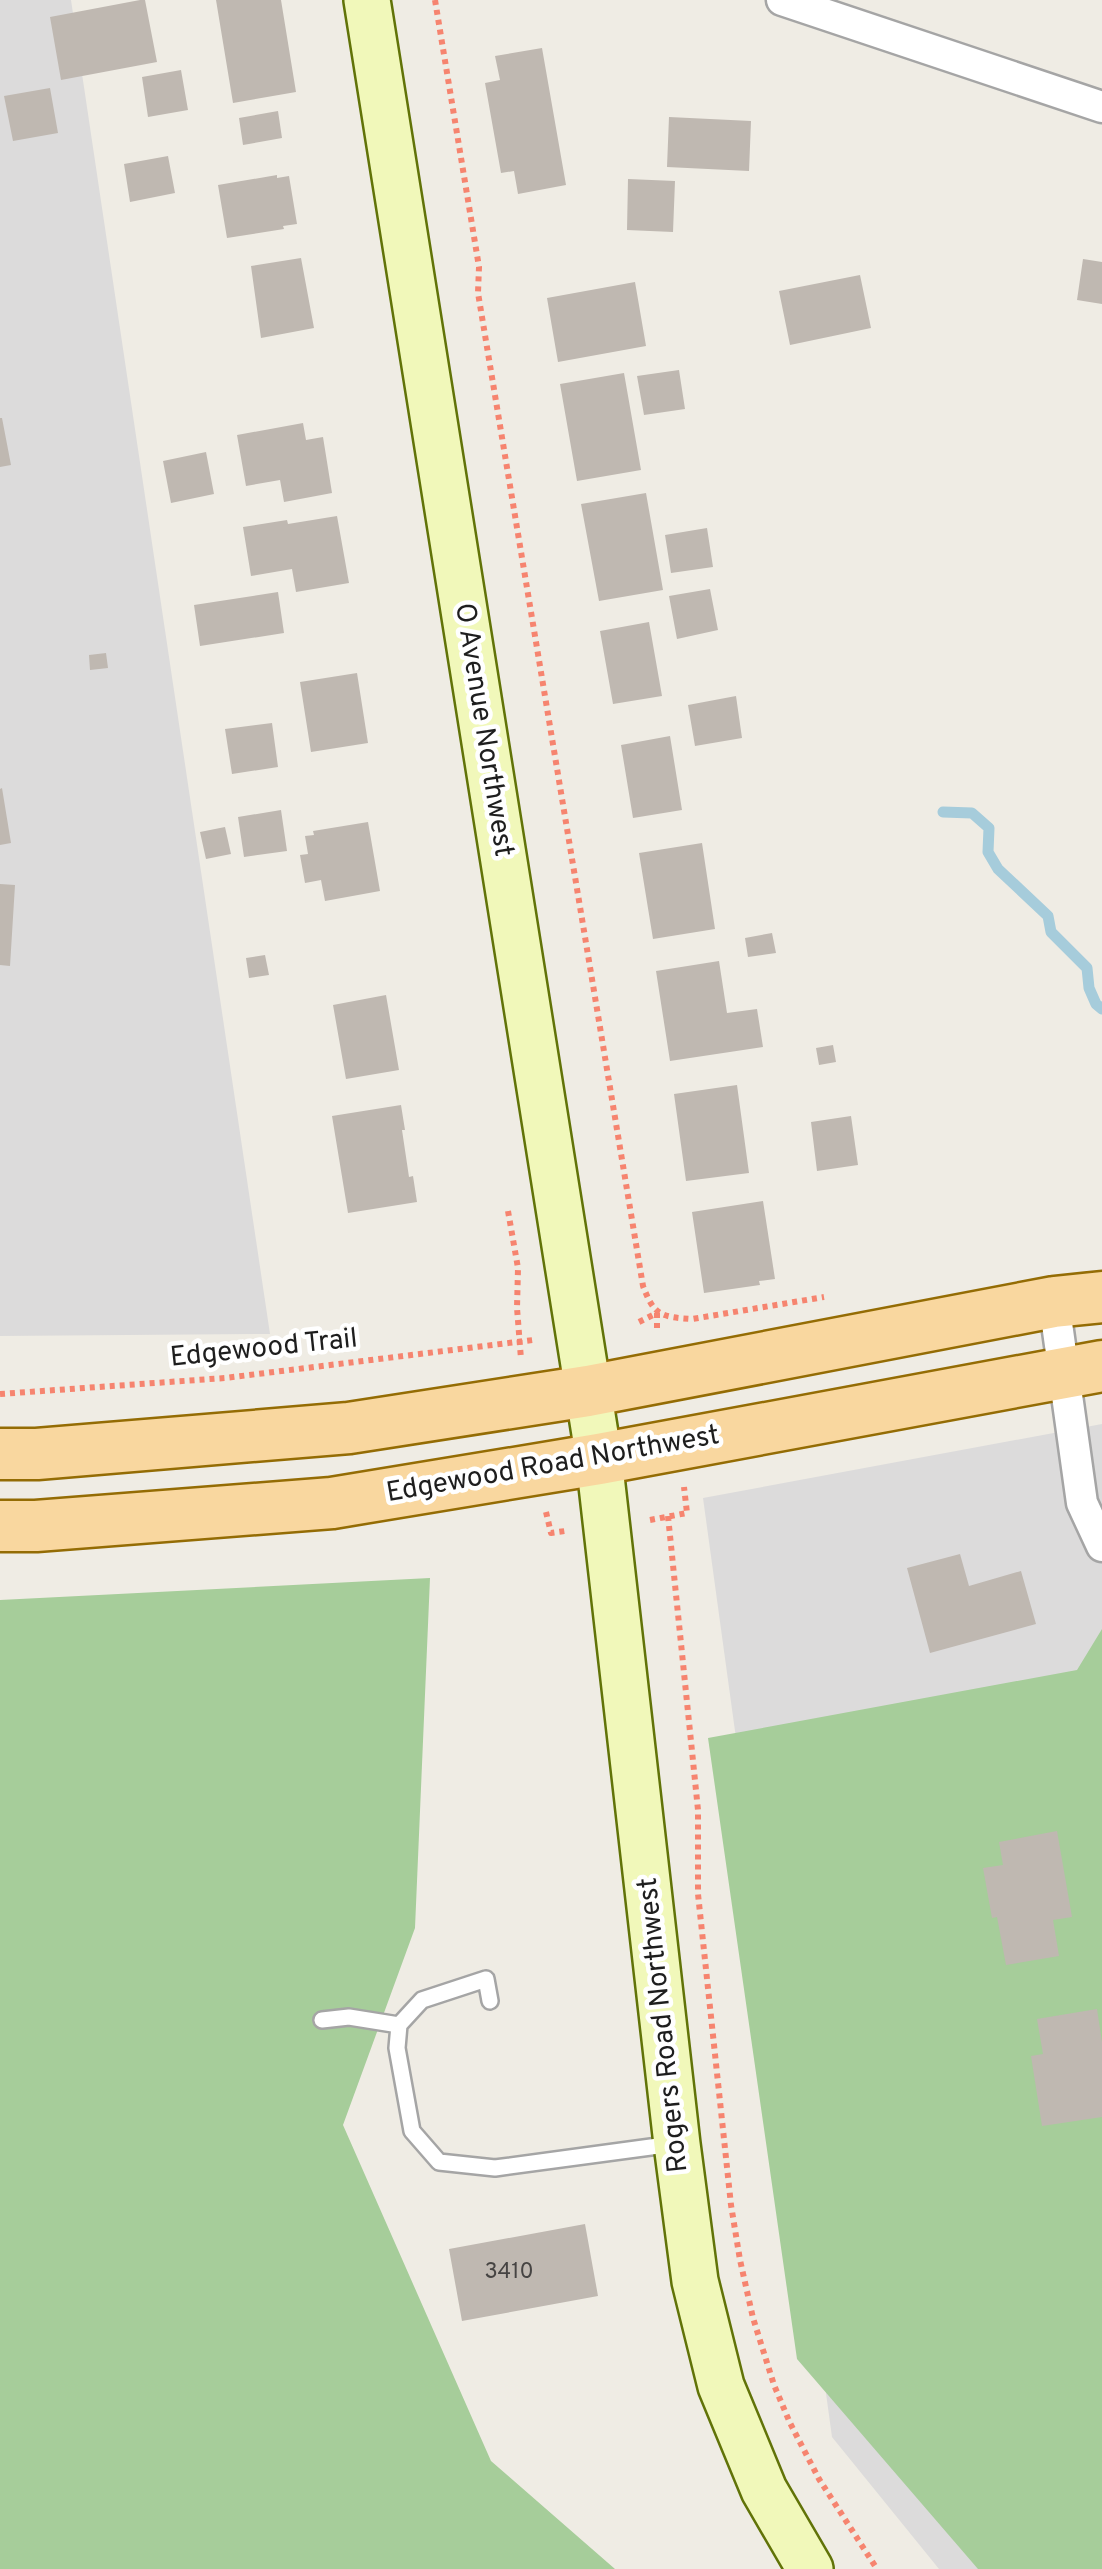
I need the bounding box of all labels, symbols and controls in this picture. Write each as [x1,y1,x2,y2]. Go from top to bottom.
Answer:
street label: O Avenue Northwest [445,601,521,859]
street label: Edgewood Trail [168,1321,360,1377]
street label: Edgewood Road Northwest [384,1418,722,1512]
street label: Rogers Road Northwest [631,1876,697,2174]
house number: 3410 [484,2259,534,2286]

